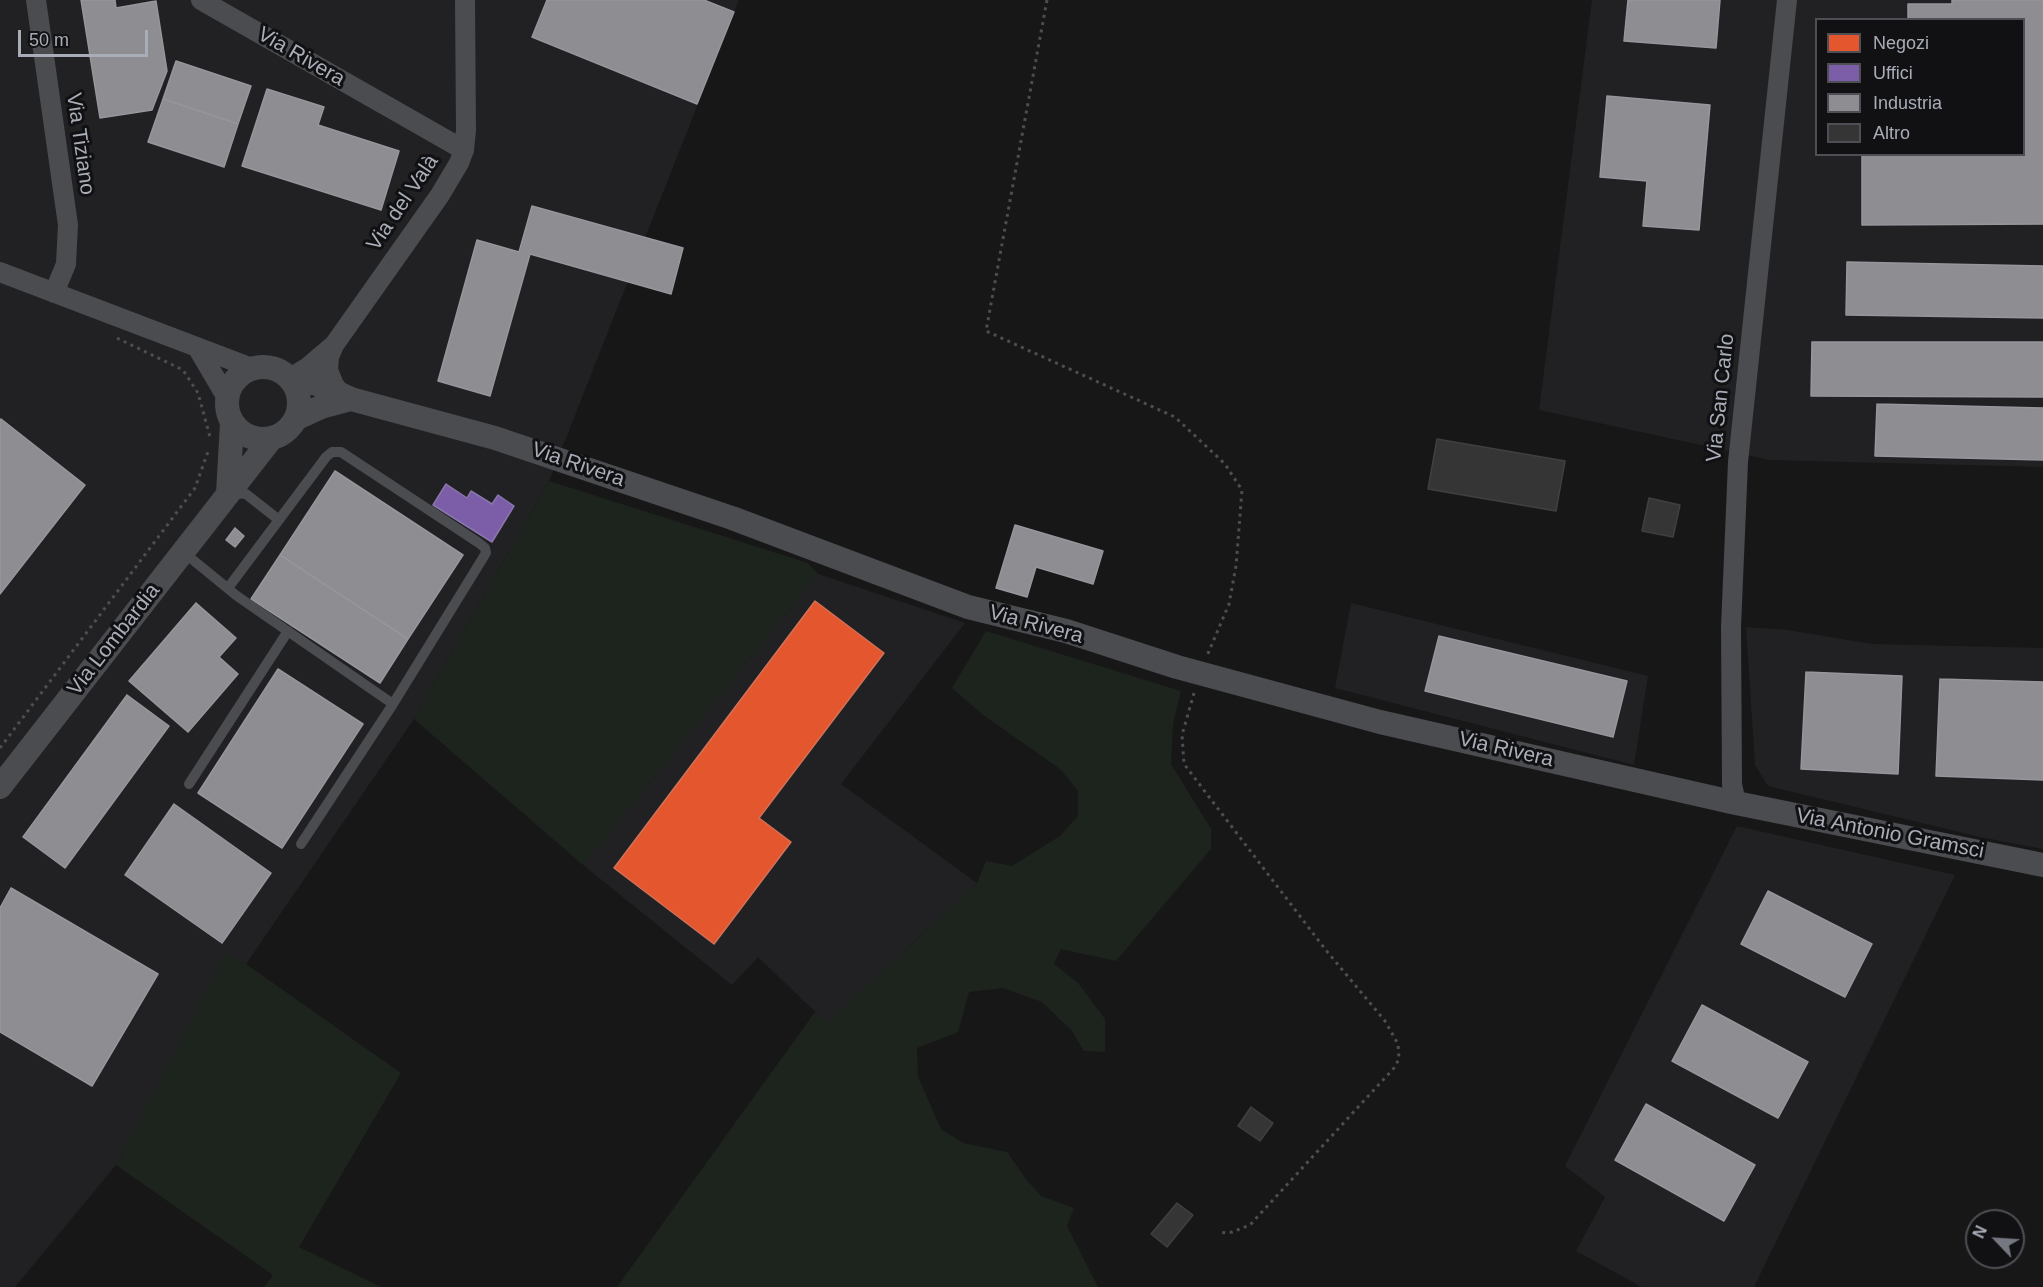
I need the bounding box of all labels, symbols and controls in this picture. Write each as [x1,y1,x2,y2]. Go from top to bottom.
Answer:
scale bar [21,18,152,56]
legend [1815,18,2025,156]
street label: Via Rivera [253,22,349,92]
text: 50 m [29,30,69,50]
text: Negozi [1873,33,1929,53]
text: Uffici [1873,63,1913,83]
street label: Via Tiziano [60,91,100,197]
text: Industria [1873,93,1942,113]
text: Altro [1873,123,1910,143]
street label: Via del Valà [362,150,444,256]
street label: Via San Carlo [1702,332,1740,464]
street label: Via Rivera [528,437,628,493]
street label: Via Lombardia [63,579,165,701]
street label: Via Rivera [986,600,1086,650]
street label: Via Rivera [1456,727,1556,773]
street label: Via Antonio Gramsci [1794,803,1986,865]
north arrow [1965,1209,2025,1269]
text: N [1970,1223,1990,1241]

